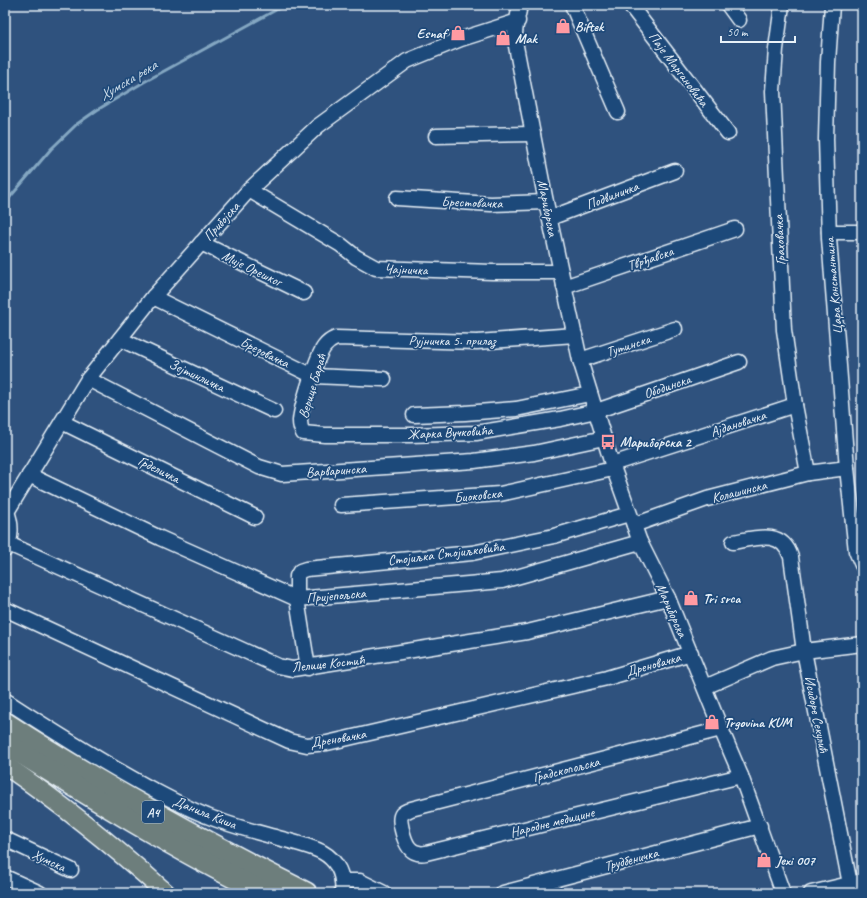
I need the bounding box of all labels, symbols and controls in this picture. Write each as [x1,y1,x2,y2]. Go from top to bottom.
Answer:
shop icon: Biftek [554,17,572,35]
place label: Biftek [575,18,605,35]
scale bar [721,18,795,44]
shop icon: Esnaf [449,24,467,42]
text: 50 m [727,24,749,40]
place label: Esnaf [417,25,450,42]
shop icon: Mak [494,29,512,47]
street label: Паје Маргановића [645,29,713,111]
place label: Mak [515,30,538,47]
water label: Хумска река [96,55,162,105]
street label: Подвиничка [583,177,642,213]
street label: Мариборска [534,178,562,239]
street label: Брестовачка [441,193,504,212]
street label: Прибојска [199,198,244,244]
street label: Граховачка [770,213,789,266]
street label: Цара Константина [821,236,846,335]
street label: Тврђавска [625,242,677,274]
street label: Мије Орешког [219,247,286,291]
street label: Чајничка [384,260,429,279]
street label: Тутинска [604,330,654,361]
street label: Рујничка 5. прилаз [408,332,497,349]
street label: Брезовачка [238,333,293,372]
street label: Верице Бараћ [295,351,331,420]
street label: Зејтинличка [166,355,228,396]
street label: Ободинска [641,370,694,402]
street label: Ајдановачка [708,406,769,440]
street label: Жарка Вучковића [407,422,494,443]
bus stop icon: Мариборска 2 [599,433,617,451]
place label: Мариборска 2 [620,434,693,451]
street label: Грделичка [135,452,183,487]
street label: Варваринска [305,460,368,481]
street label: Колашинска [710,476,769,507]
street label: Биоковска [453,484,504,506]
street label: Стојиљка Стојиљковића [387,538,506,569]
street label: Мариборска [652,580,691,641]
street label: Пријепољска [306,584,367,607]
shop icon: Tri srca [682,589,700,607]
place label: Tri srca [703,590,742,607]
street label: Дреновачка [624,648,683,680]
street label: Лелице Костић [291,651,366,676]
street label: Исидоре Секулић [801,674,832,755]
shop icon: Trgovina KUM [703,713,721,731]
place label: Trgovina KUM [724,714,793,731]
street label: Дреновачка [309,725,368,752]
street label: Градскопољска [531,753,602,786]
street label: Данила Киша [171,792,240,833]
road number: A4 [142,801,164,823]
street label: Народне медицине [508,804,597,841]
street label: Трудбеничка [602,844,661,875]
street label: Хумска [29,845,69,876]
shop icon: Jexi 007 [755,851,773,869]
place label: Jexi 007 [775,852,816,869]

